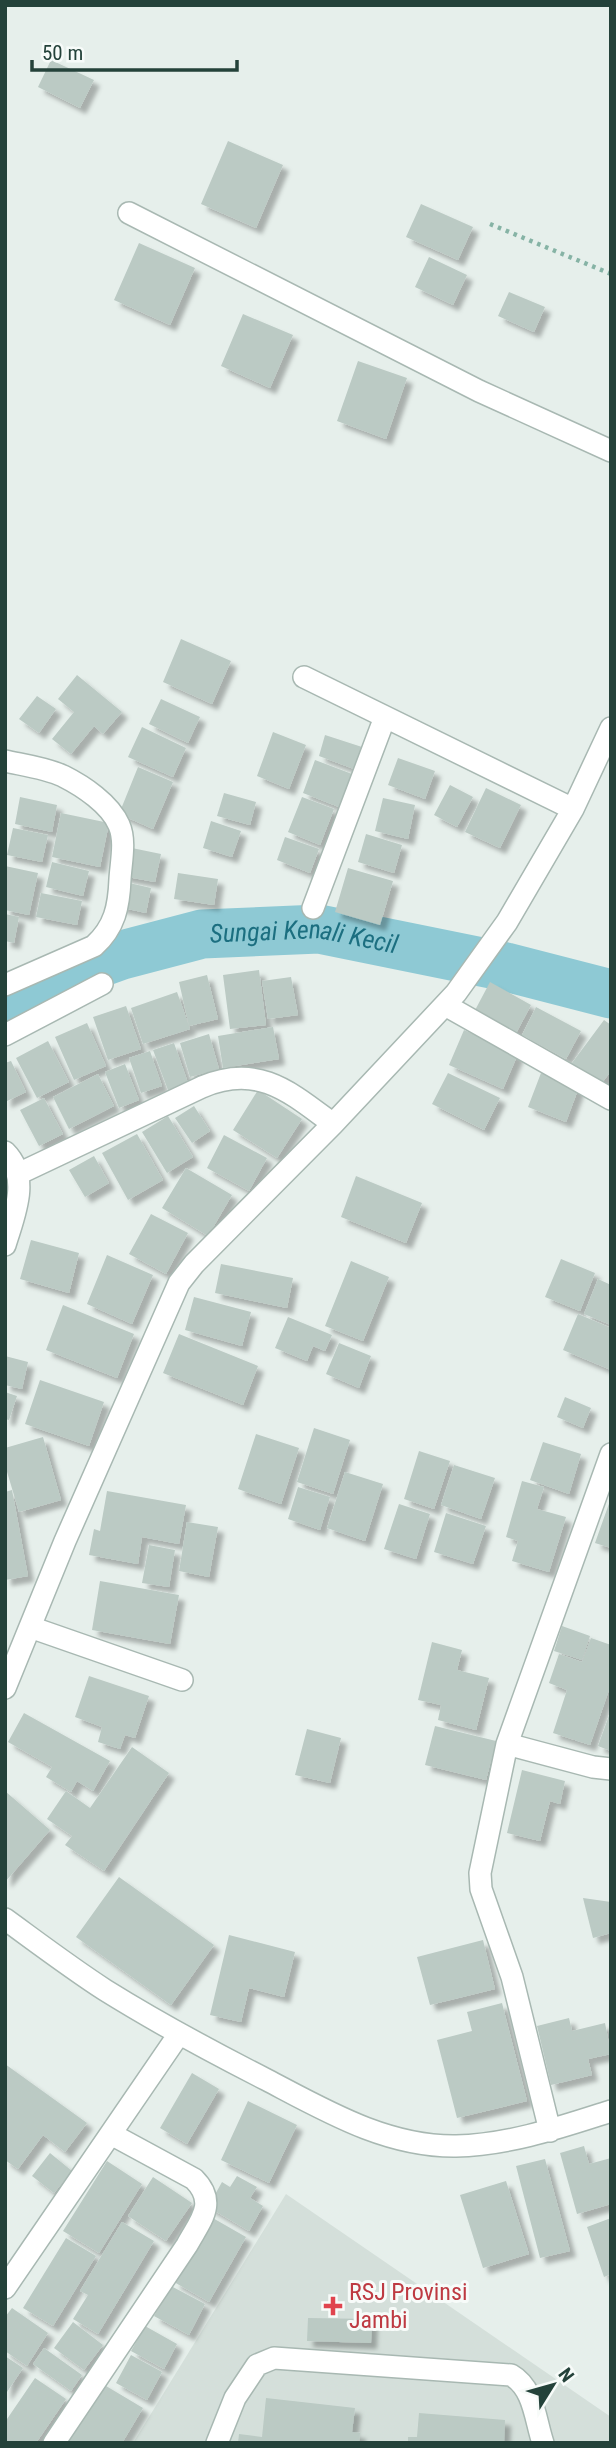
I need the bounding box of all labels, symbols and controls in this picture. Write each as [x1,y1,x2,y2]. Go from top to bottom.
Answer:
scale bar [32,28,236,72]
text: 50 m [42,41,83,65]
water label: Sungai Kenali Kecil [209,914,402,960]
place label: RSJ Provinsi Jambi [349,2278,467,2334]
marker: RSJ Provinsi Jambi [323,2296,343,2316]
north arrow [518,2350,588,2420]
text: N [553,2364,579,2387]

